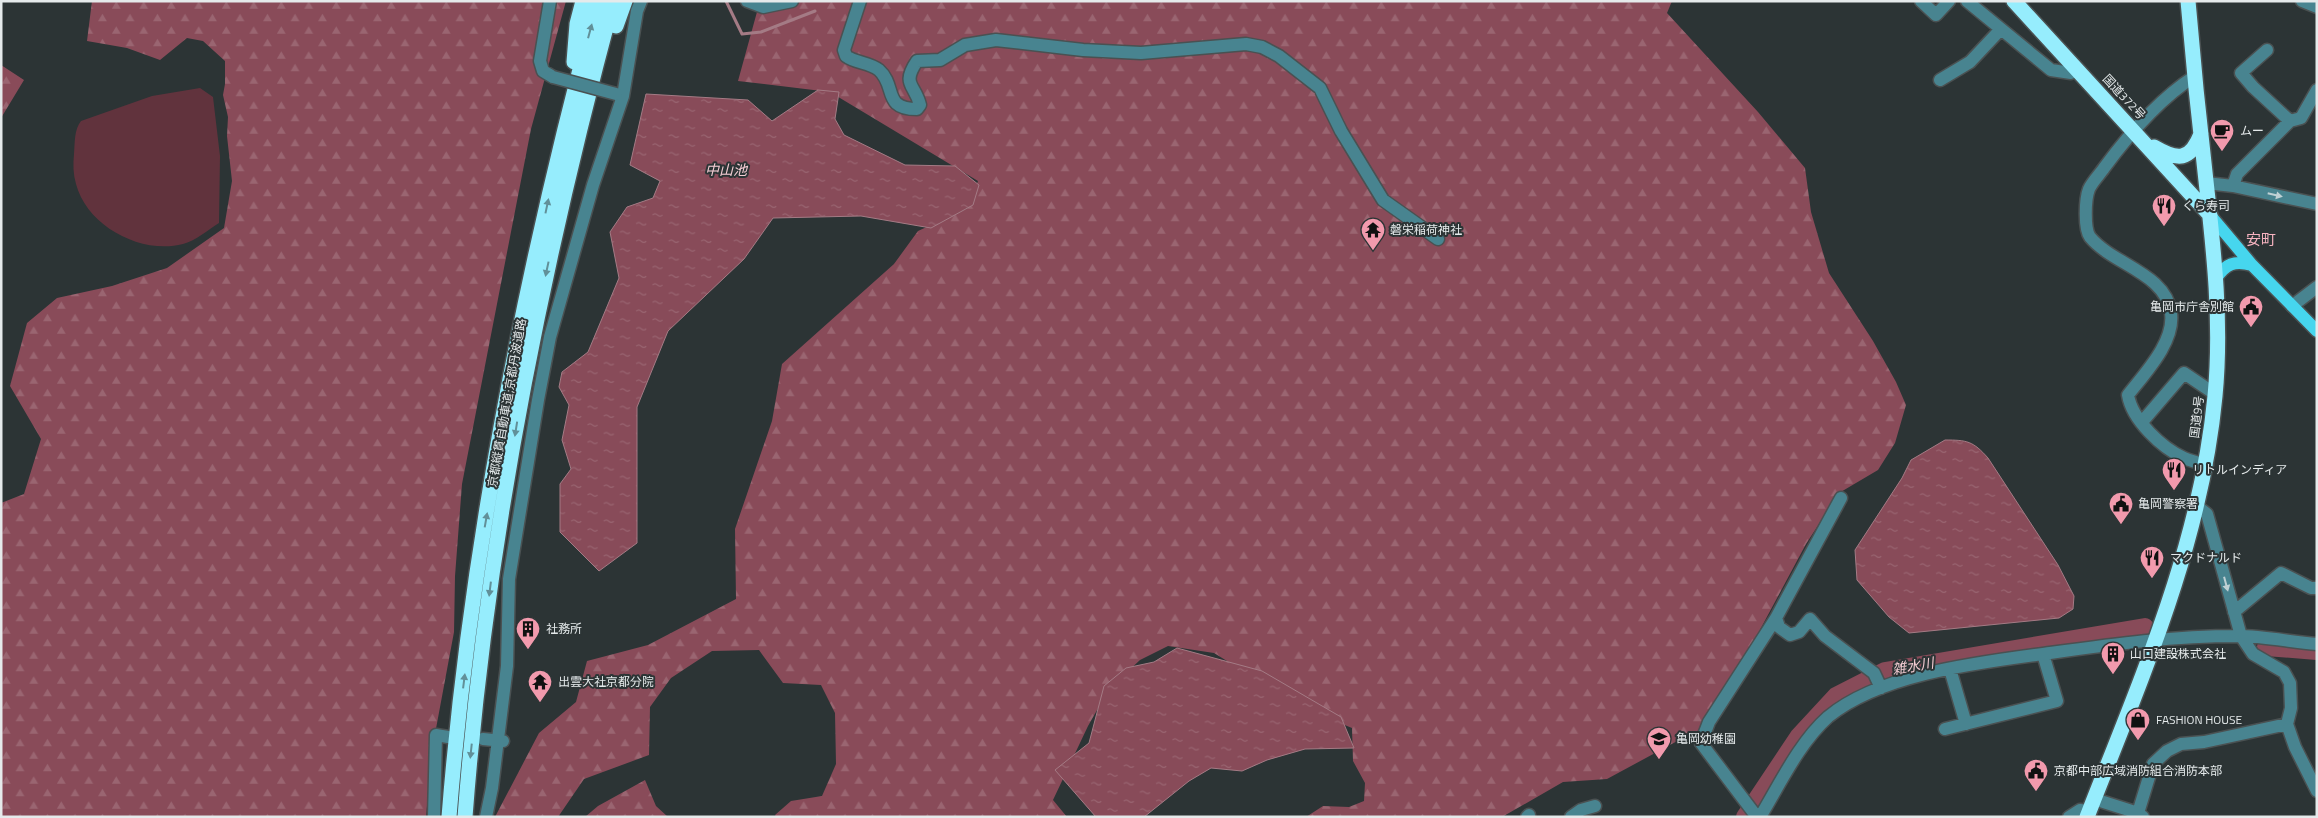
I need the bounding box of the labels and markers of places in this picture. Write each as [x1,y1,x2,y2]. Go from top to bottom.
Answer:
cafe icon: ムー [2209,118,2235,152]
place label: ムー [2240,121,2264,140]
restaurant icon: くら寿司 [2151,193,2177,227]
place label: くら寿司 [2182,196,2230,215]
temple icon: 磐栄稲荷神社 [1360,217,1386,251]
place label: 磐栄稲荷神社 [1390,220,1462,239]
public building icon: 亀岡市庁舎別館 [2238,294,2264,328]
place label: 亀岡市庁舎別館 [2150,297,2234,316]
restaurant icon: リトルインディア [2161,457,2187,491]
place label: リトルインディア [2192,460,2287,479]
public building icon: 亀岡警察署 [2108,491,2134,525]
place label: 亀岡警察署 [2138,494,2198,513]
restaurant icon: マクドナルド [2139,545,2165,579]
place label: マクドナルド [2170,548,2242,567]
building icon: 社務所 [515,616,541,650]
place label: 社務所 [546,619,582,638]
building icon: 山口建設株式会社 [2100,641,2126,675]
place label: 山口建設株式会社 [2130,644,2226,663]
temple icon: 出雲大社京都分院 [527,669,553,703]
place label: 出雲大社京都分院 [558,672,654,691]
shop icon: FASHION HOUSE [2125,707,2151,741]
place label: FASHION HOUSE [2156,710,2242,729]
school or university icon: 亀岡幼稚園 [1646,726,1672,760]
place label: 亀岡幼稚園 [1676,729,1736,748]
public building icon: 京都中部広域消防組合消防本部 [2023,758,2049,792]
place label: 京都中部広域消防組合消防本部 [2054,761,2222,780]

